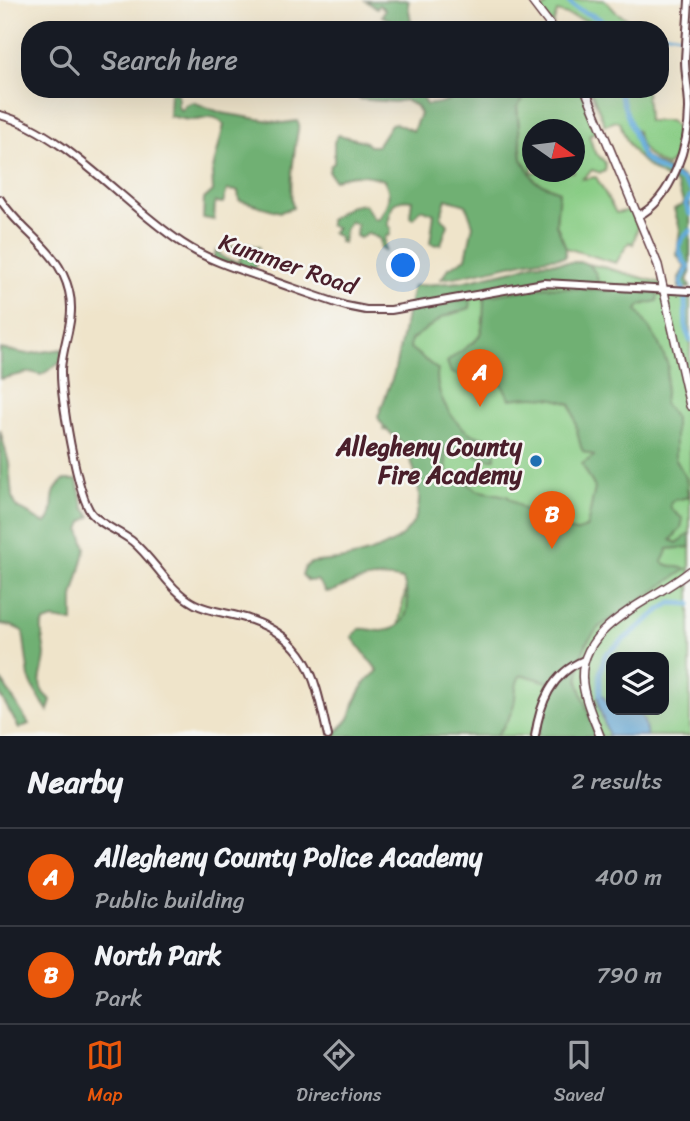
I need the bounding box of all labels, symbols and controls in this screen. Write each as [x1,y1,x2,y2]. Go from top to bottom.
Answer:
search box [21,21,669,98]
text: Search here [101,37,238,83]
icon: search [45,41,83,79]
north arrow [522,119,585,182]
street label: Kummer Road [213,221,365,308]
your location [386,248,420,282]
pin: A [457,349,503,407]
place label: Allegheny County Fire Academy [335,426,523,496]
marker: Allegheny County Fire Academy [528,453,544,469]
pin: B [529,491,575,549]
map controls [606,652,669,715]
button: layers [606,652,669,715]
text: Nearby [28,755,123,809]
text: 2 results [571,761,662,802]
text: Allegheny County Police Academy [95,834,482,880]
text: A [43,857,59,898]
text: 400 m [595,857,662,898]
text: Public building [95,880,245,921]
text: North Park [95,932,221,978]
text: B [44,955,58,996]
text: 790 m [597,955,662,996]
text: Park [95,978,142,1019]
tab: Map [86,1036,124,1111]
tab: Directions [296,1036,382,1111]
tab: Saved [554,1036,604,1111]

